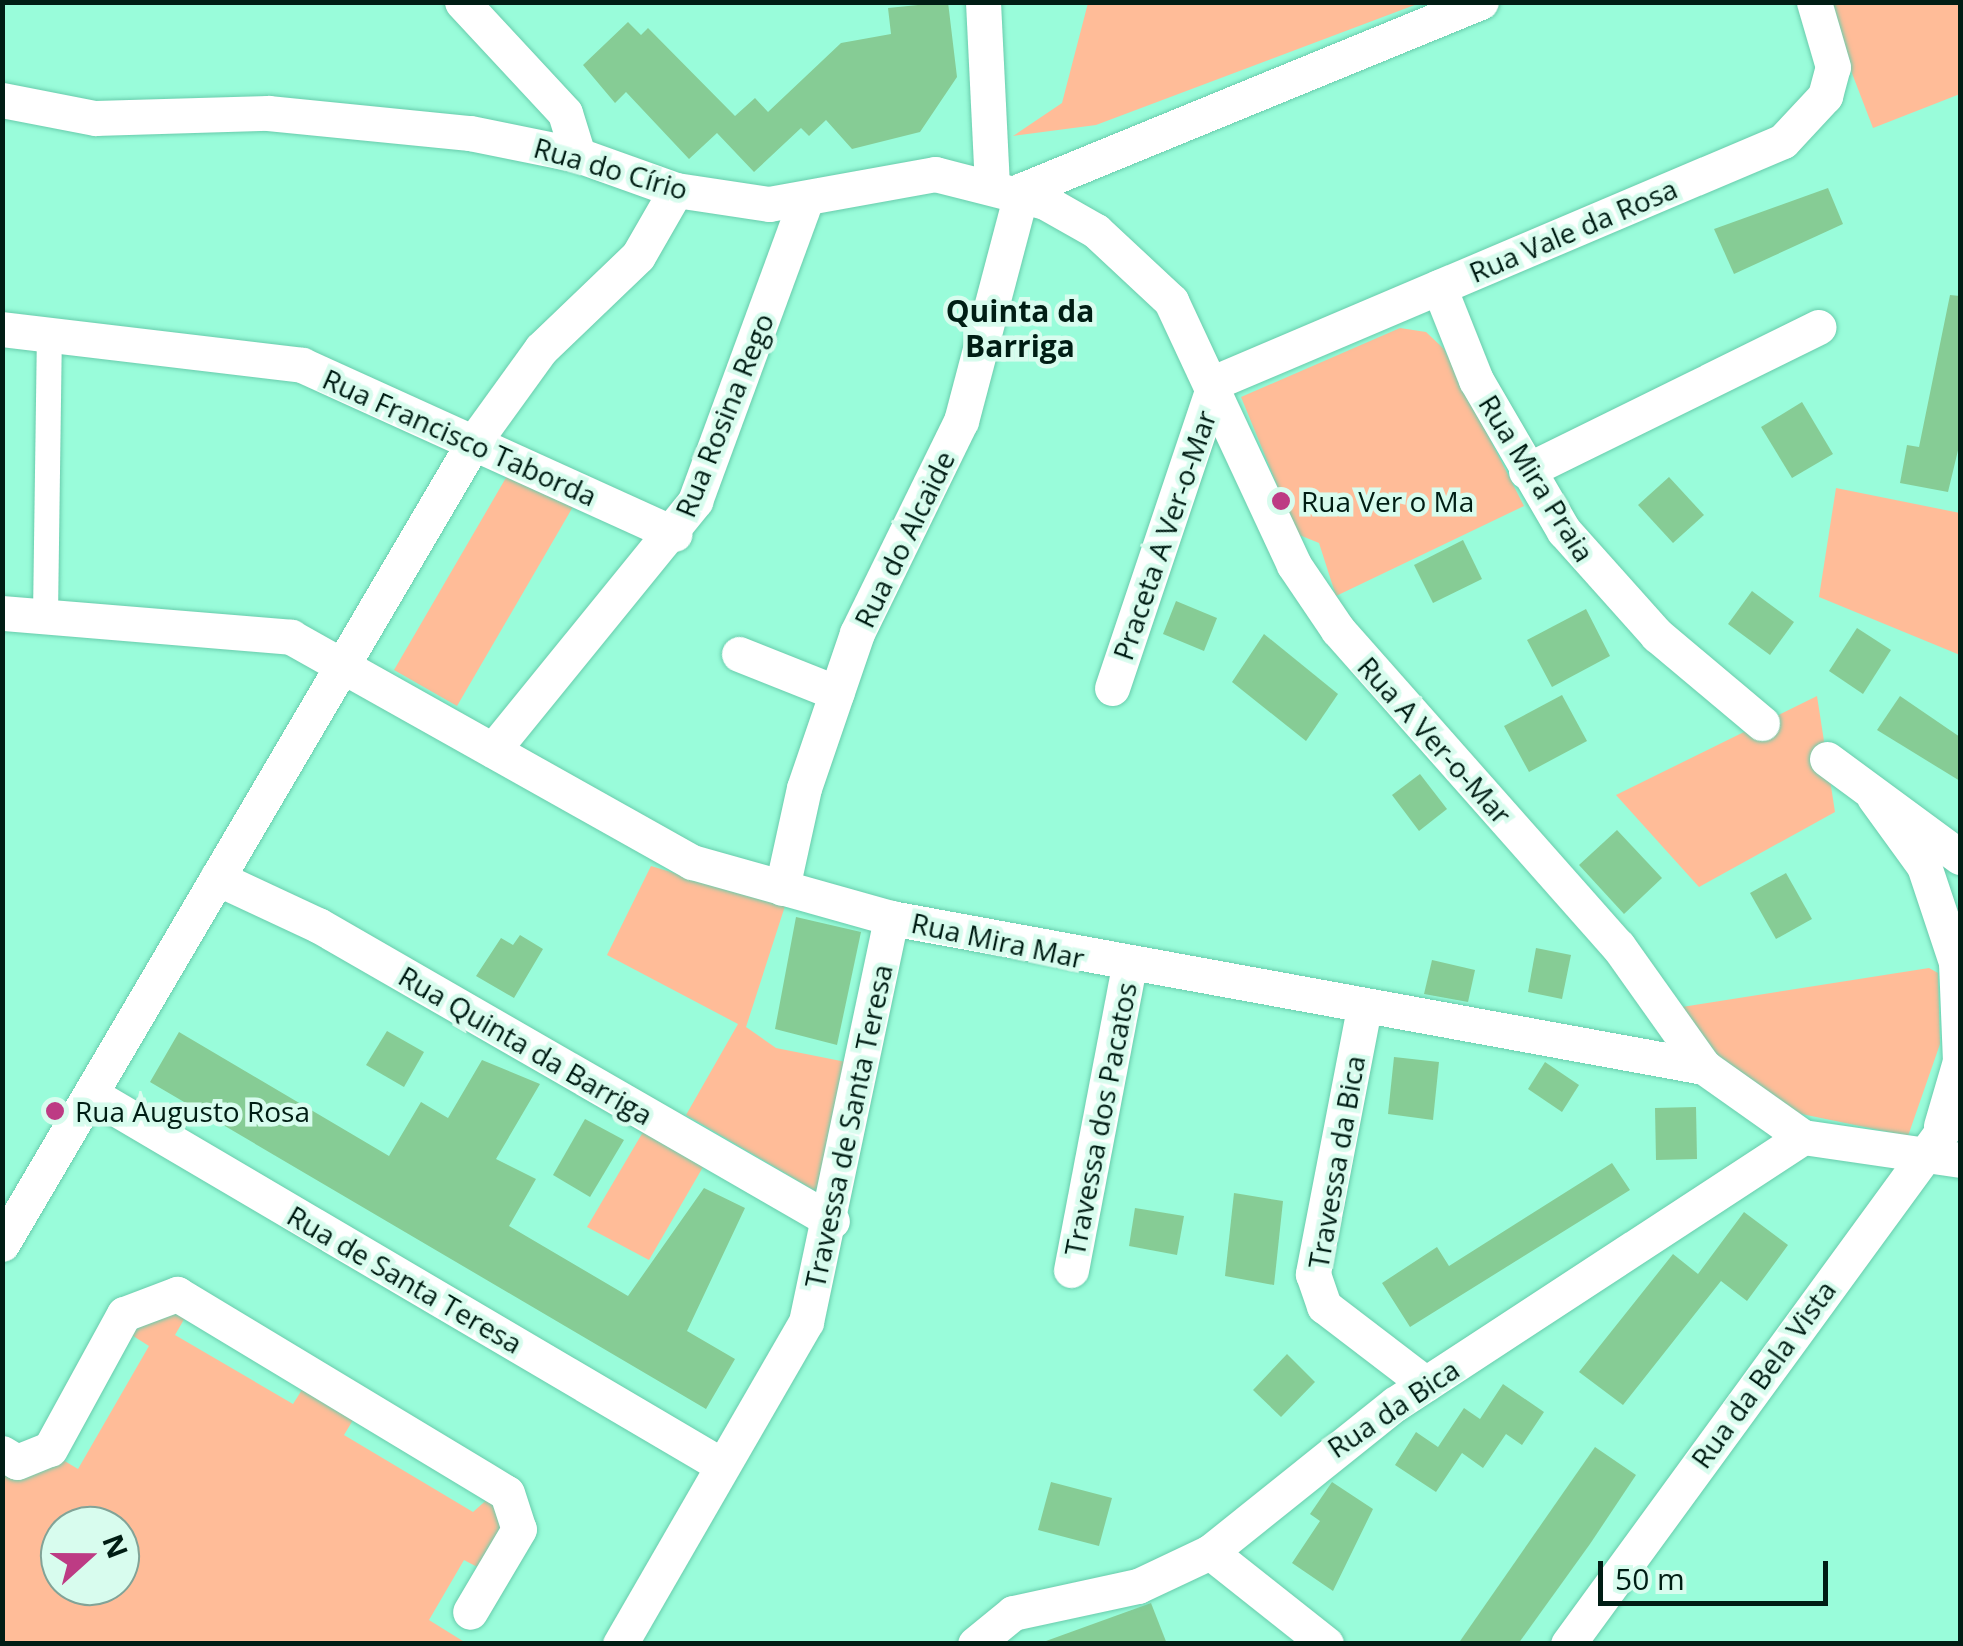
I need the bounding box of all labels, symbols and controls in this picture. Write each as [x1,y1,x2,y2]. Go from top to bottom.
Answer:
street label: Rua do Círio [530,130,692,206]
street label: Rua Vale da Rosa [1464,171,1682,289]
district label: Quinta da Barriga [946,293,1094,364]
street label: Rua Rosina Rego [668,308,780,522]
street label: Rua Francisco Taborda [318,361,602,513]
street label: Rua Mira Praia [1472,388,1602,568]
street label: Praceta A Ver-o-Mar [1106,406,1222,664]
street label: Rua do Alcaide [847,445,961,633]
place label: Rua Ver o Ma [1301,484,1474,518]
marker: Rua Ver o Ma [1270,490,1292,512]
street label: Rua A Ver-o-Mar [1351,650,1519,830]
street label: Rua Mira Mar [908,905,1088,975]
street label: Rua Quinta da Barriga [393,959,659,1131]
street label: Travessa de Santa Teresa [797,961,899,1291]
street label: Travessa dos Pacatos [1057,979,1143,1259]
street label: Travessa da Bica [1301,1053,1371,1271]
place label: Rua Augusto Rosa [75,1094,310,1128]
marker: Rua Augusto Rosa [44,1100,66,1122]
street label: Rua de Santa Teresa [282,1198,528,1360]
street label: Rua da Bela Vista [1684,1274,1842,1474]
street label: Rua da Bica [1321,1352,1465,1464]
north arrow [40,1506,140,1606]
text: N [94,1529,138,1563]
scale bar [1603,1541,1833,1603]
text: 50 m [1615,1558,1685,1599]

